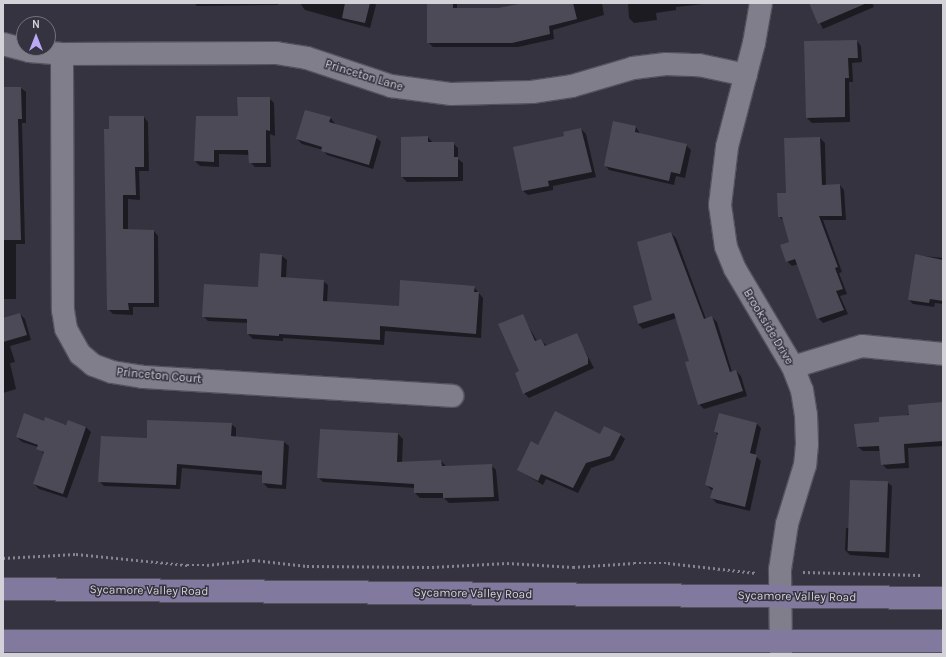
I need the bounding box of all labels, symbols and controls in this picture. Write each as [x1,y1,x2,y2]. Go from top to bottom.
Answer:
north arrow [16,16,56,56]
text: N [32,18,40,31]
street label: Princeton Lane [323,57,405,95]
street label: Brookside Drive [740,287,796,367]
street label: Princeton Court [116,365,202,387]
street label: Sycamore Valley Road [90,583,208,599]
street label: Sycamore Valley Road [414,586,532,602]
street label: Sycamore Valley Road [738,589,856,605]

